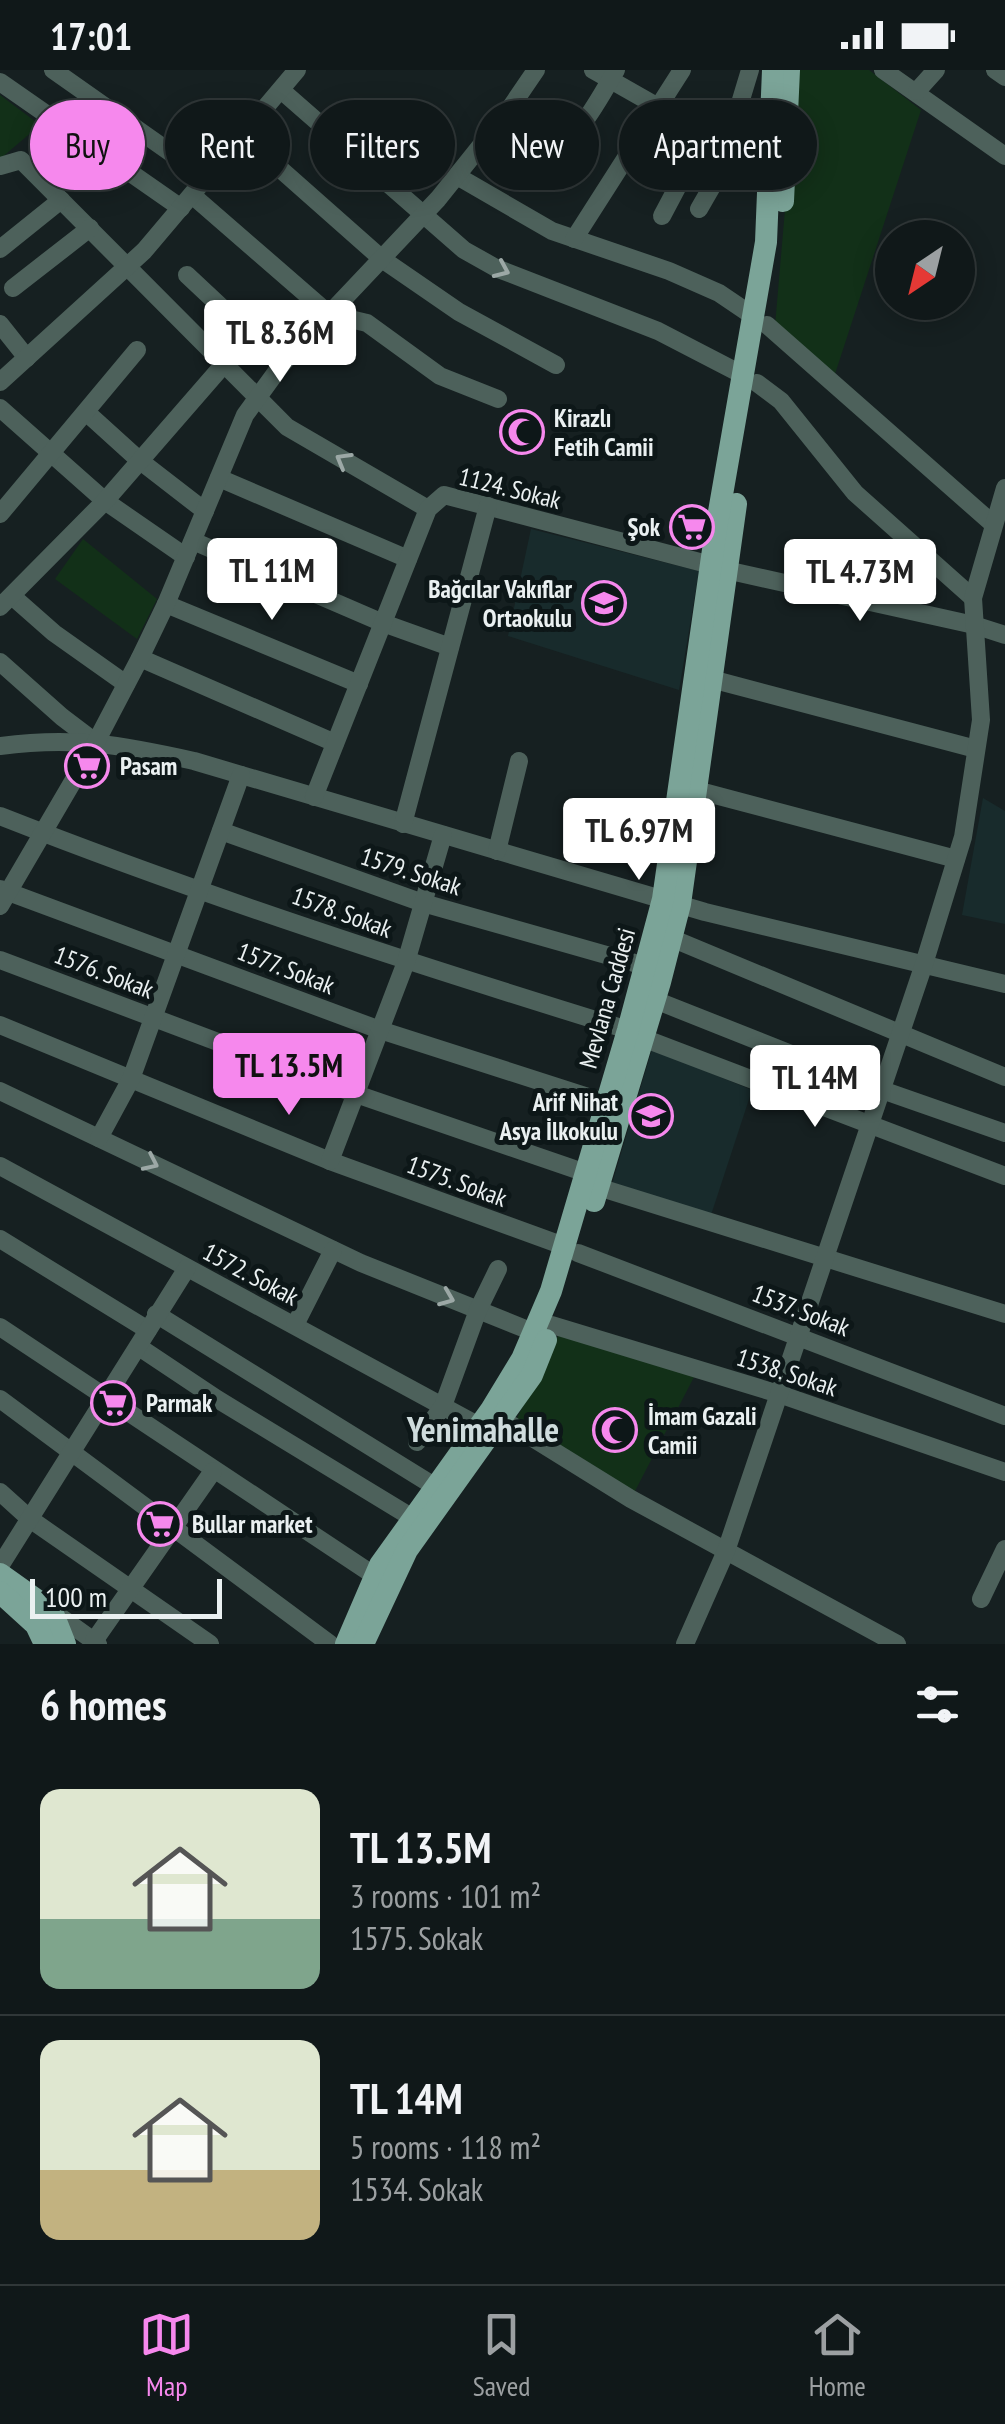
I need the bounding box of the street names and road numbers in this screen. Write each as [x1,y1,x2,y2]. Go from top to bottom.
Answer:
street label: 1124. Sokak [456,460,565,516]
street label: 1579. Sokak [357,840,466,902]
street label: 1578. Sokak [288,879,397,945]
street label: Mevlana Caddesi [572,924,642,1072]
street label: 1577. Sokak [233,935,340,1001]
street label: 1576. Sokak [50,938,159,1006]
street label: 1575. Sokak [403,1148,512,1214]
street label: 1572. Sokak [198,1235,305,1313]
street label: 1537. Sokak [748,1277,855,1343]
street label: 1538. Sokak [733,1341,842,1403]

